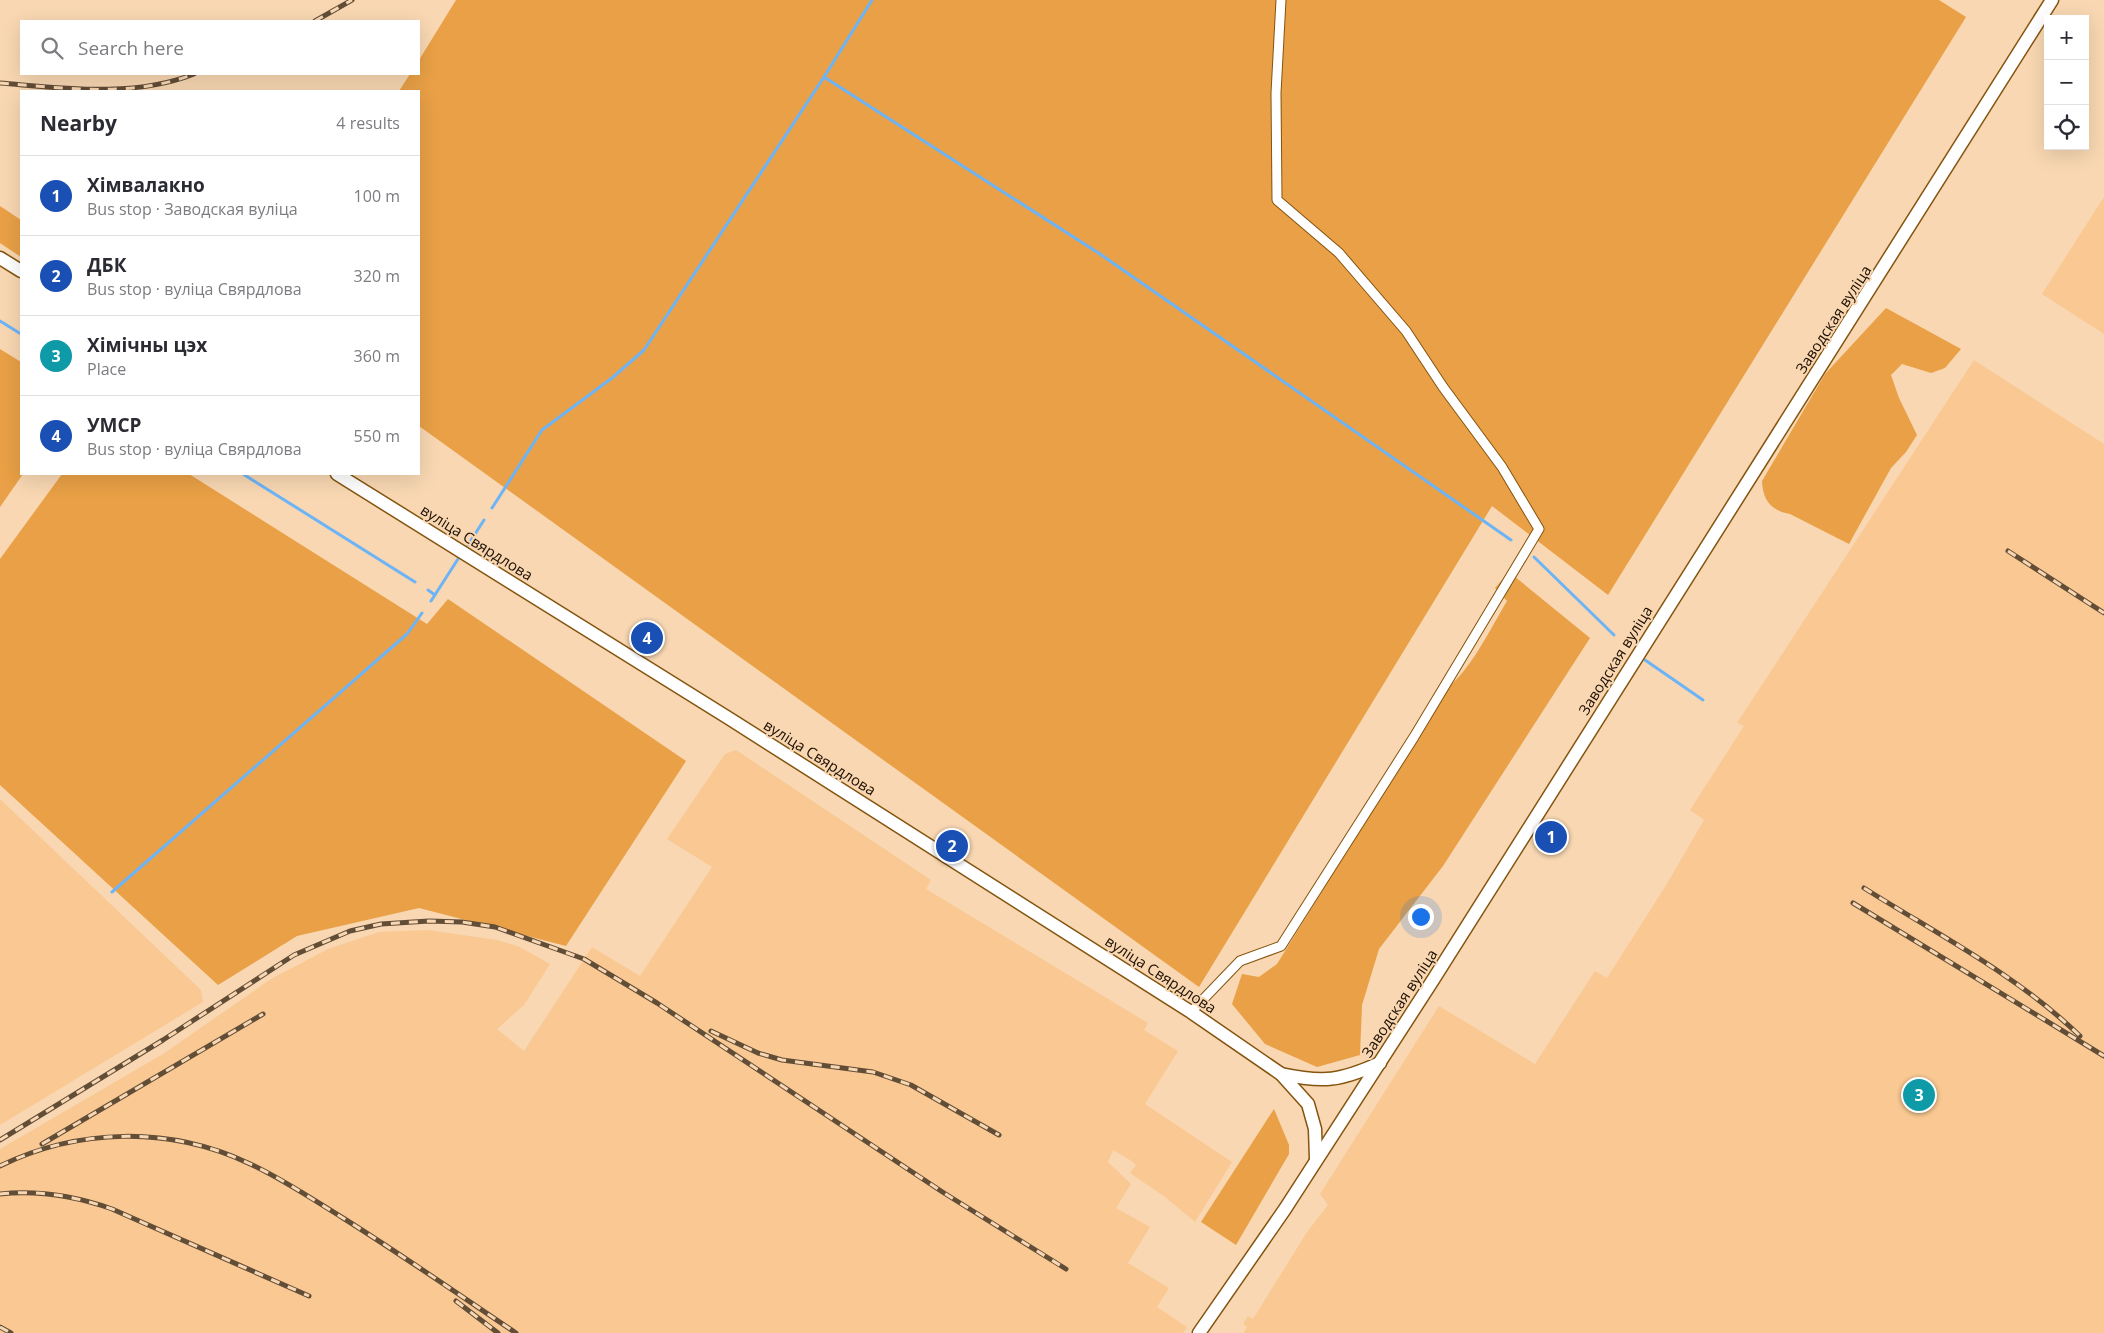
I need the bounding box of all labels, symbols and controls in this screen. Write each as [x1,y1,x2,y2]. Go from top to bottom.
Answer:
map controls [2044,15,2089,150]
button: + [2044,15,2089,60]
search box [20,20,420,75]
icon: search [38,34,66,62]
text: Search here [78,35,184,61]
button: − [2044,60,2089,105]
button: locate [2044,105,2089,150]
text: Nearby [40,109,117,137]
text: 4 results [336,112,400,134]
text: Хімвалакно [87,172,205,198]
text: 1 [51,185,61,207]
text: 100 m [354,185,400,207]
text: Bus stop · Заводская вуліца [87,198,298,220]
text: ДБК [87,252,126,278]
street label: Заводская вуліца [1791,261,1875,377]
text: 2 [51,265,61,287]
text: 320 m [354,265,400,287]
text: Bus stop · вуліца Свярдлова [87,278,302,300]
text: Хімічны цэх [87,332,207,358]
text: 3 [51,345,61,367]
text: 360 m [354,345,400,367]
text: Place [87,358,126,380]
text: УМСР [87,412,142,438]
text: 4 [51,425,61,447]
text: 550 m [354,425,400,447]
text: Bus stop · вуліца Свярдлова [87,438,302,460]
street label: вуліца Свярдлова [417,499,537,585]
street label: Заводская вуліца [1573,602,1657,718]
pin: 4 [631,619,663,657]
street label: вуліца Свярдлова [760,714,880,800]
pin: 1 [1535,818,1567,856]
pin: 2 [936,827,968,865]
your location [1408,904,1434,930]
street label: вуліца Свярдлова [1102,931,1220,1017]
street label: Заводская вуліца [1357,945,1441,1061]
pin: 3 [1903,1076,1935,1114]

